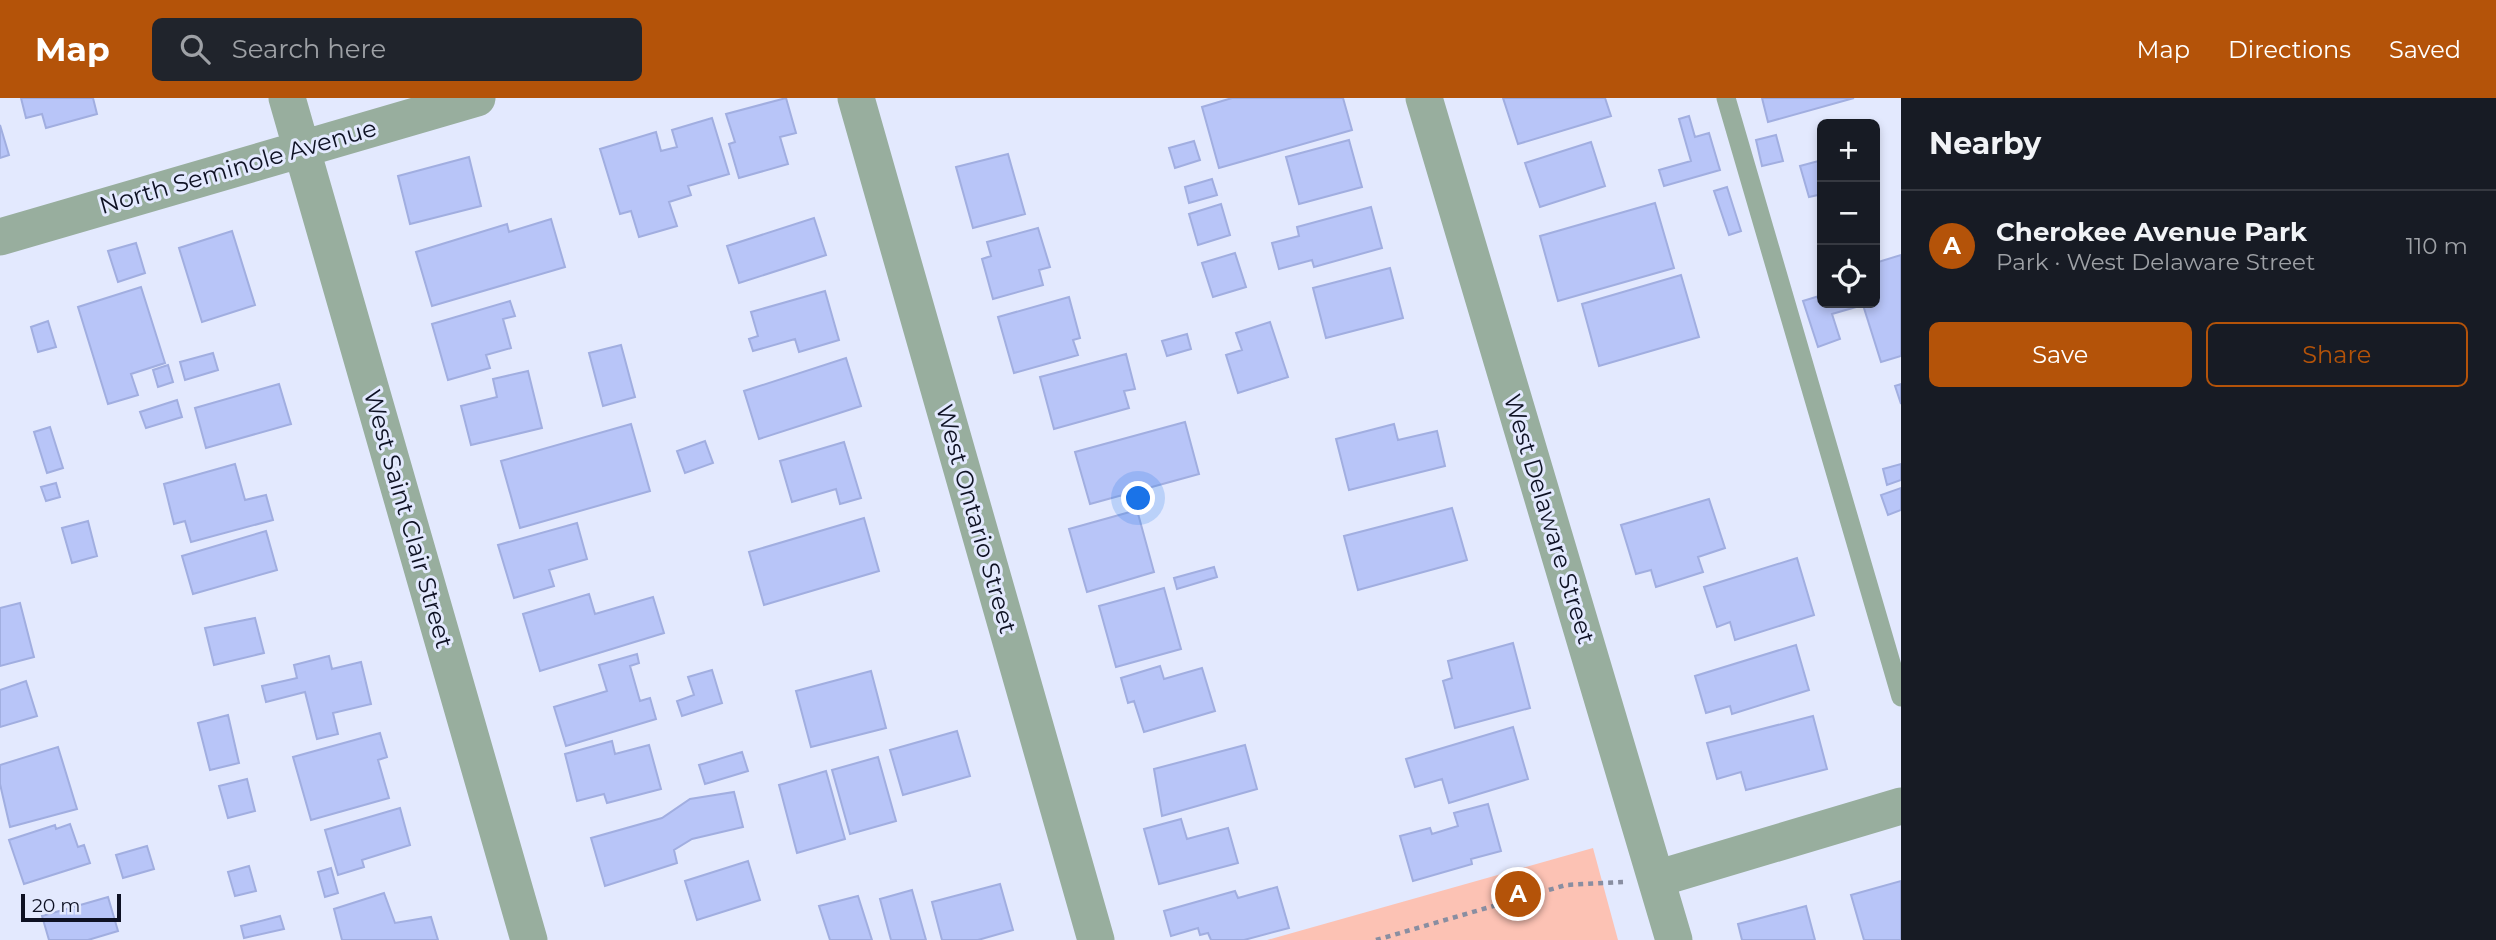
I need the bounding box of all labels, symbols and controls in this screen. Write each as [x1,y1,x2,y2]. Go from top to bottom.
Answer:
search box [152,18,642,81]
text: Map [35,29,110,69]
icon: search [176,30,214,68]
text: Search here [232,33,386,65]
text: Map [2137,35,2190,64]
text: Directions [2228,35,2351,64]
text: Saved [2389,35,2461,64]
street label: North Seminole Avenue [96,113,380,220]
map controls [1817,119,1880,308]
button: + [1817,119,1880,182]
text: Nearby [1929,125,2041,162]
button: − [1817,182,1880,245]
text: Cherokee Avenue Park [1996,216,2307,248]
text: A [1943,232,1961,260]
text: 110 m [2406,232,2468,260]
button: locate [1817,245,1880,308]
text: Park · West Delaware Street [1996,248,2315,276]
button: Save [1929,322,2192,387]
button: Share [2206,322,2468,387]
street label: West Saint Clair Street [358,386,459,652]
street label: West Delaware Street [1498,390,1601,648]
street label: West Ontario Street [930,401,1023,637]
your location [1121,481,1155,515]
pin: A [1495,868,1541,920]
scale bar [21,891,121,923]
text: 20 m [32,894,80,917]

